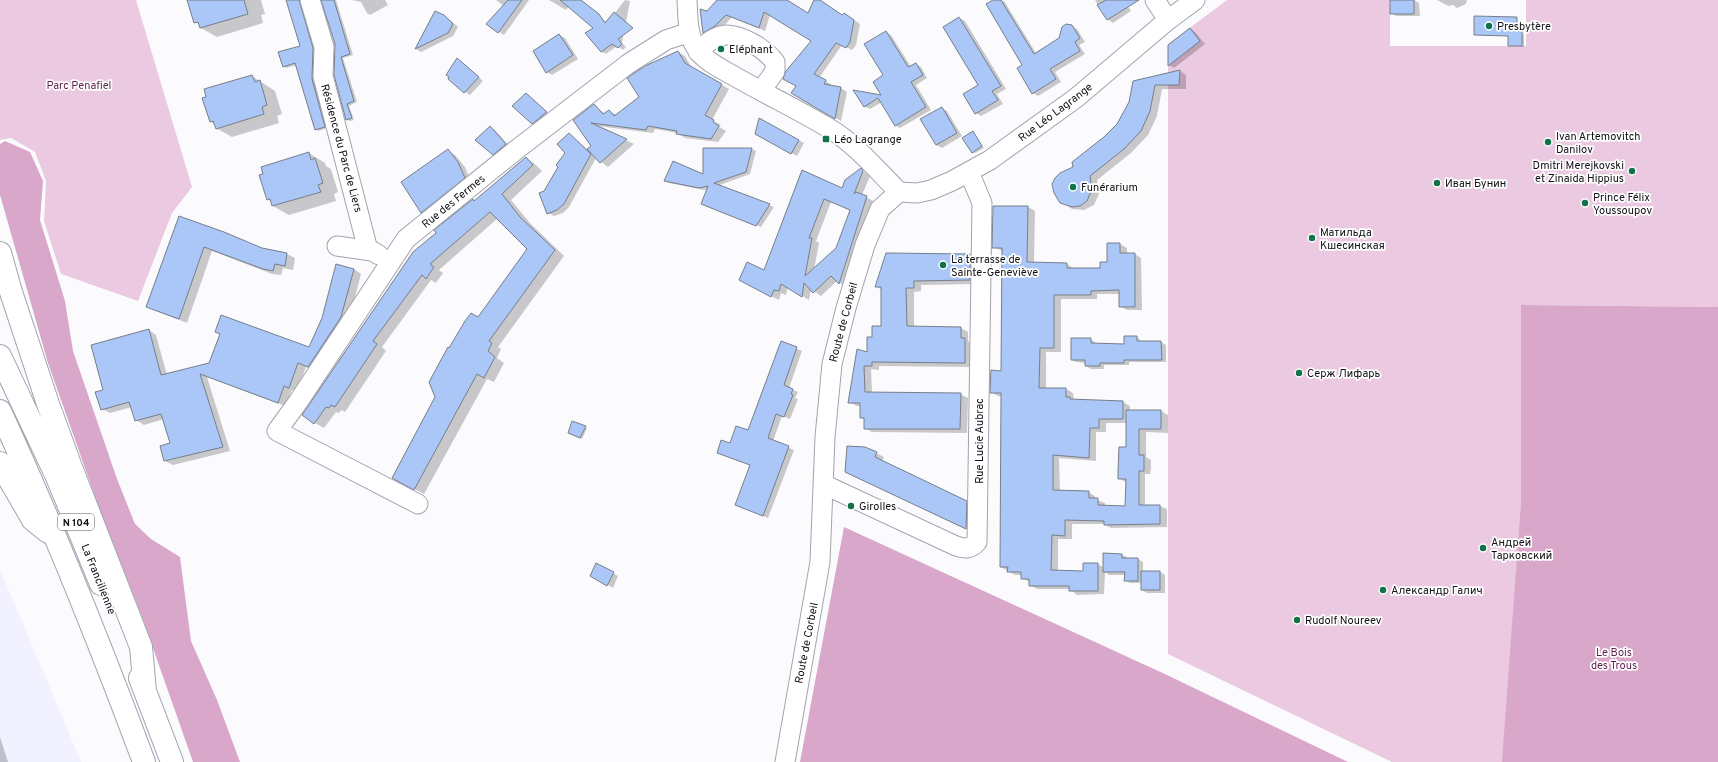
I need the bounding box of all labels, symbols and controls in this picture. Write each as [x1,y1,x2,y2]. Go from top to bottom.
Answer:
place label: Presbytère [1497,20,1551,34]
marker: Presbytère [1484,21,1494,31]
place label: Eléphant [729,43,773,57]
marker: Eléphant [716,44,726,54]
park label: Parc Penafiel [46,79,112,93]
street label: Rue Léo Lagrange [1016,80,1096,145]
street label: Résidence du Parc de Liers [317,83,365,214]
place label: Ivan Artemovitch Danilov [1556,130,1641,157]
place label: Léo Lagrange [834,133,902,147]
marker: Léo Lagrange [821,134,831,144]
marker: Ivan Artemovitch Danilov [1543,137,1553,147]
place label: Dmitri Merejkovski et Zinaida Hippius [1533,159,1624,186]
marker: Dmitri Merejkovski et Zinaida Hippius [1627,166,1637,176]
street label: Rue des Fermes [419,172,488,232]
place label: Иван Бунин [1445,177,1506,191]
marker: Иван Бунин [1432,178,1442,188]
place label: Funérarium [1081,181,1138,195]
marker: Funérarium [1068,182,1078,192]
place label: Prince Félix Youssoupov [1593,191,1652,218]
marker: Prince Félix Youssoupov [1580,198,1590,208]
place label: Матильда Кшесинская [1320,226,1385,253]
marker: Матильда Кшесинская [1307,233,1317,243]
place label: La terrasse de Sainte-Geneviève [951,253,1038,280]
marker: La terrasse de Sainte-Geneviève [938,260,948,270]
street label: Route de Corbeil [827,281,861,364]
place label: Серж Лифарь [1307,367,1381,381]
marker: Серж Лифарь [1294,368,1304,378]
street label: Rue Lucie Aubrac [973,398,987,484]
place label: Girolles [859,500,896,514]
marker: Girolles [846,501,856,511]
road number: N 104 [58,514,94,530]
place label: Андрей Тарковский [1491,536,1552,563]
street label: La Francilienne [78,542,119,617]
marker: Андрей Тарковский [1478,543,1488,553]
place label: Александр Галич [1391,584,1483,598]
marker: Александр Галич [1378,585,1388,595]
street label: Route de Corbeil [792,602,822,685]
place label: Rudolf Noureev [1305,614,1382,628]
marker: Rudolf Noureev [1292,615,1302,625]
park label: Le Bois des Trous [1591,646,1637,673]

